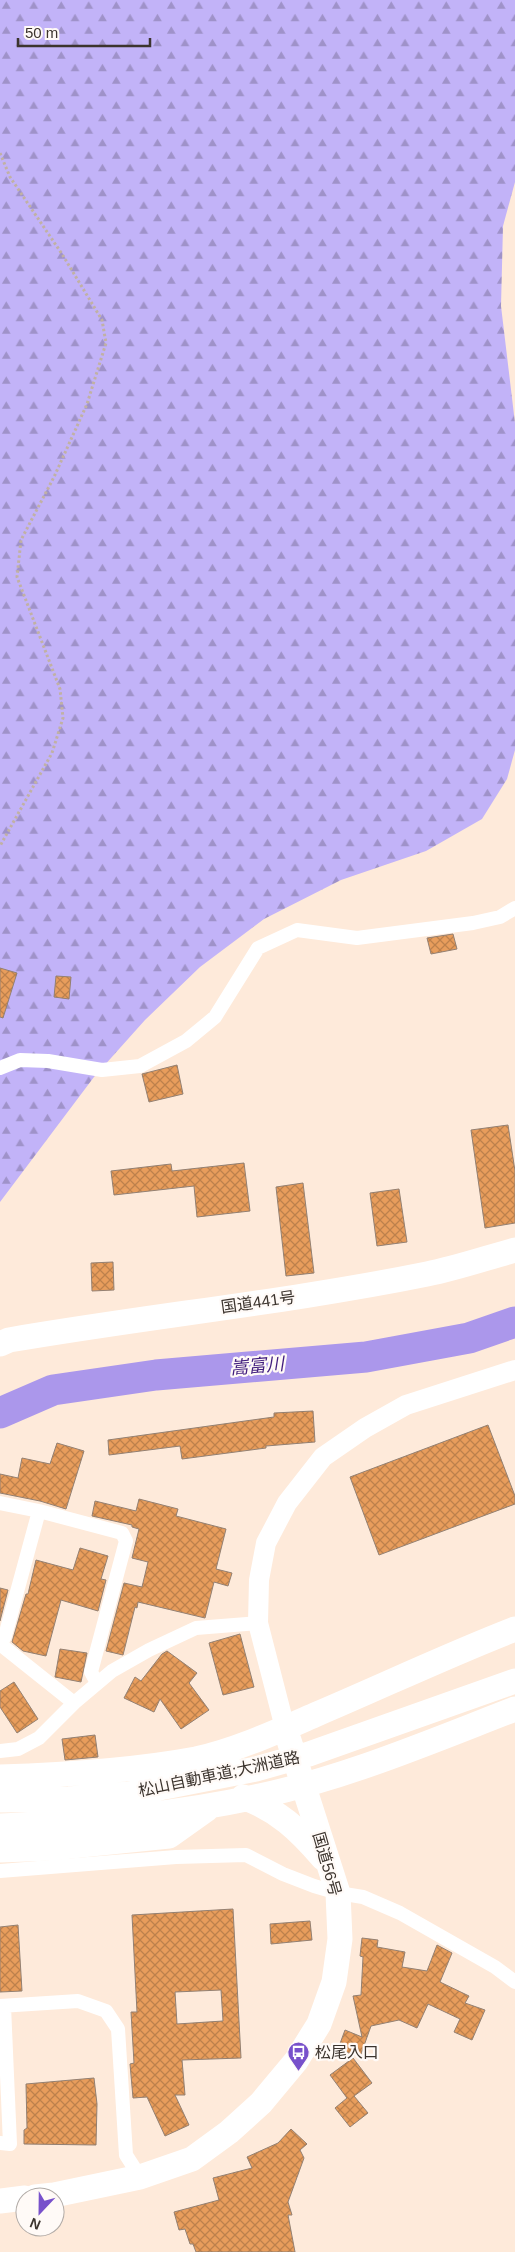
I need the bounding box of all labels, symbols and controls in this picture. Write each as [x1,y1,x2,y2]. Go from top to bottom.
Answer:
scale bar [18,15,150,47]
text: 50 m [25,24,58,41]
street label: 国道441号 [220,1288,296,1316]
water label: 嵩富川 [229,1354,287,1378]
street label: 松山自動車道;大洲道路 [137,1749,301,1799]
street label: 国道56号 [310,1830,344,1898]
bus stop icon: 松尾入口 [287,2040,311,2071]
place label: 松尾入口 [315,2044,379,2061]
north arrow [15,2187,65,2237]
text: N [27,2215,43,2233]

